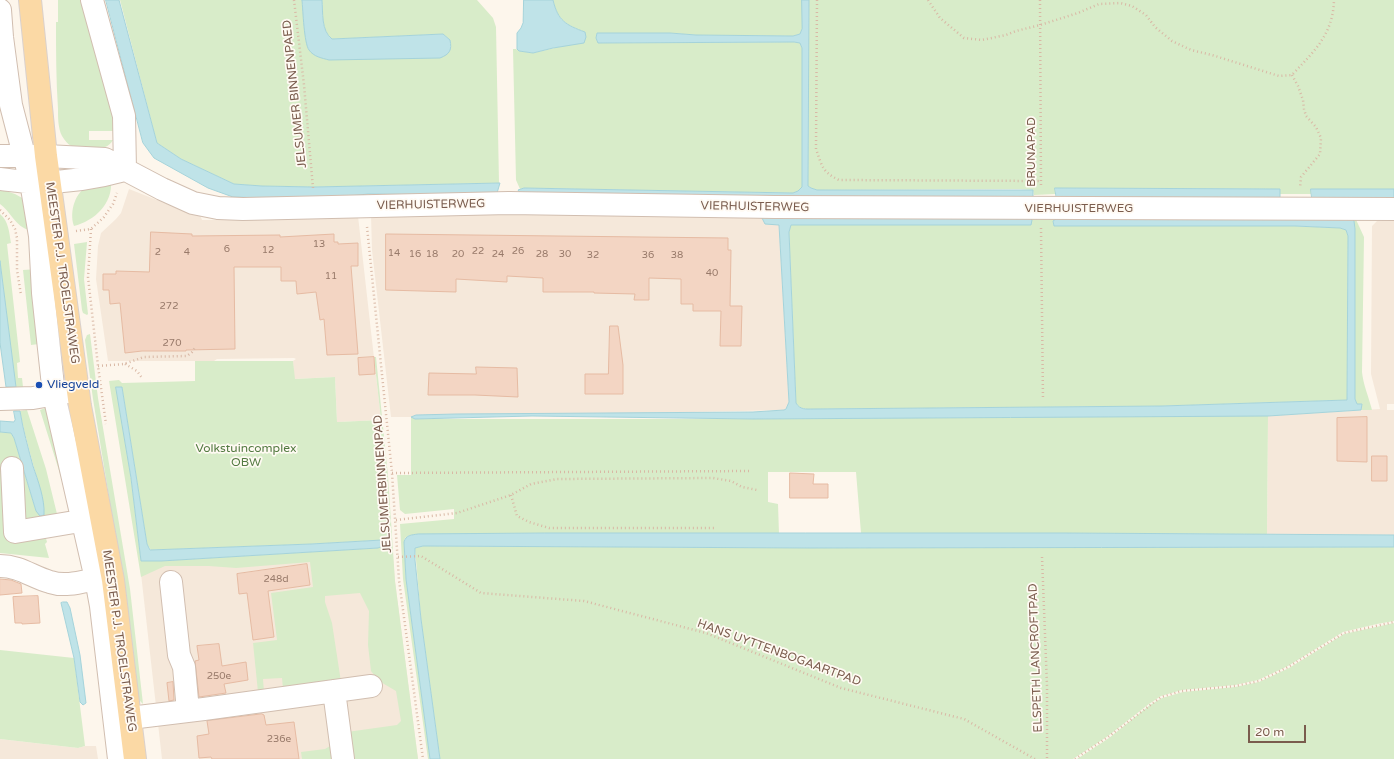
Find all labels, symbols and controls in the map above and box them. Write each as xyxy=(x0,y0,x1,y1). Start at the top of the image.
street label: JELSUMER BINNENPAED xyxy=(280,19,310,169)
street label: BRUNAPAD xyxy=(1025,117,1039,187)
street label: MEESTER P.J. TROELSTRAWEG xyxy=(42,181,82,365)
street label: VIERHUISTERWEG xyxy=(376,197,486,213)
street label: VIERHUISTERWEG xyxy=(700,199,810,215)
street label: VIERHUISTERWEG xyxy=(1025,202,1133,216)
house number: 13 xyxy=(313,238,325,250)
house number: 6 xyxy=(224,243,230,255)
house number: 12 xyxy=(262,244,274,256)
house number: 22 xyxy=(472,245,484,257)
house number: 26 xyxy=(512,245,524,257)
house number: 2 xyxy=(155,246,161,258)
house number: 4 xyxy=(184,246,190,258)
house number: 14 xyxy=(388,247,400,259)
house number: 16 xyxy=(409,248,421,260)
house number: 18 xyxy=(426,248,438,260)
house number: 20 xyxy=(452,248,464,260)
house number: 24 xyxy=(492,248,504,260)
house number: 28 xyxy=(536,248,548,260)
house number: 30 xyxy=(559,248,571,260)
house number: 32 xyxy=(587,249,599,261)
house number: 36 xyxy=(642,249,654,261)
house number: 38 xyxy=(671,249,683,261)
house number: 40 xyxy=(706,267,718,279)
house number: 11 xyxy=(325,270,337,282)
house number: 272 xyxy=(160,300,178,312)
house number: 270 xyxy=(163,337,181,349)
place label: Vliegveld xyxy=(47,378,99,392)
marker: Vliegveld xyxy=(34,380,44,390)
street label: JELSUMERBINNENPAD xyxy=(371,415,395,553)
park label: Volkstuincomplex OBW xyxy=(196,442,296,470)
street label: MEESTER P.J. TROELSTRAWEG xyxy=(99,549,139,733)
house number: 248d xyxy=(263,573,289,585)
street label: ELSPETH LANCROFTPAD xyxy=(1026,583,1046,733)
street label: HANS UYTTENBOGAARTPAD xyxy=(695,617,863,689)
house number: 250e xyxy=(207,670,231,682)
scale bar xyxy=(1250,717,1308,743)
text: 20 m xyxy=(1255,725,1284,739)
house number: 236e xyxy=(267,733,291,745)

